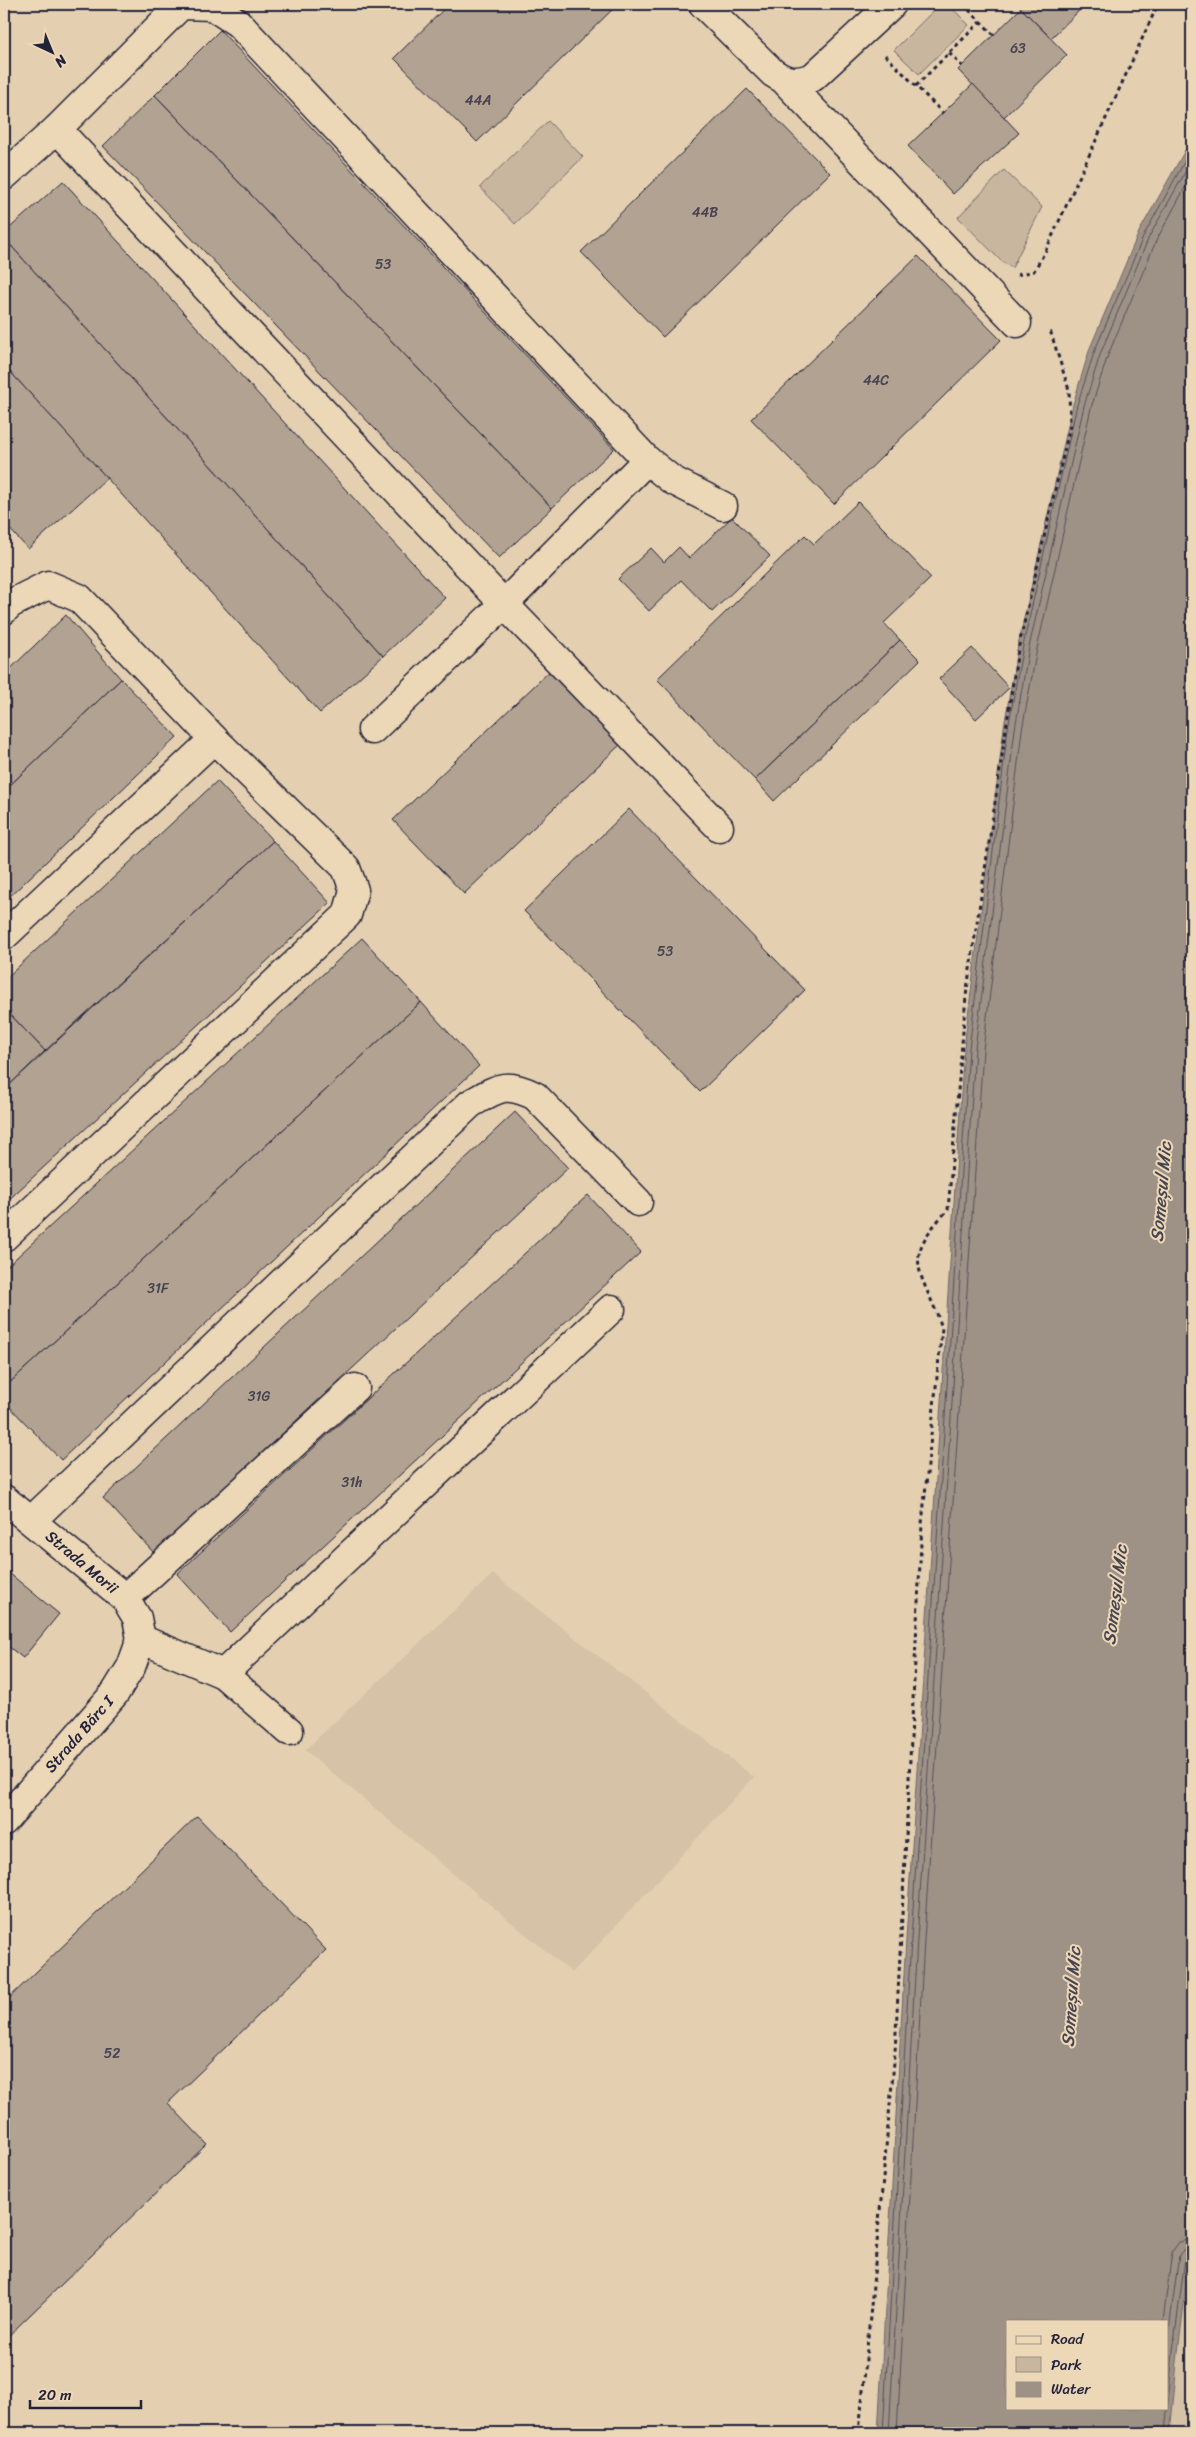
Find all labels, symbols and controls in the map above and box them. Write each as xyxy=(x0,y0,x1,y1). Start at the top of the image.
north arrow xyxy=(28,28,78,78)
house number: 63 xyxy=(1010,36,1026,61)
text: N xyxy=(48,48,74,74)
house number: 44A xyxy=(465,88,491,113)
house number: 44B xyxy=(692,200,718,225)
house number: 53 xyxy=(375,252,391,277)
house number: 44C xyxy=(863,368,889,393)
house number: 53 xyxy=(657,939,673,964)
water label: Someșul Mic xyxy=(1141,1139,1181,1243)
house number: 31F xyxy=(147,1276,170,1301)
house number: 31G xyxy=(248,1384,270,1409)
house number: 31h xyxy=(341,1470,363,1495)
street label: Strada Morii xyxy=(39,1522,126,1602)
water label: Someșul Mic xyxy=(1093,1541,1137,1647)
street label: Strada Bărc I xyxy=(37,1687,122,1780)
water label: Someșul Mic xyxy=(1052,1944,1091,2048)
house number: 52 xyxy=(104,2041,120,2066)
legend xyxy=(1006,2320,1168,2410)
text: Road xyxy=(1051,2326,1084,2352)
text: Park xyxy=(1051,2352,1082,2378)
text: Water xyxy=(1051,2376,1091,2402)
scale bar xyxy=(30,2377,141,2409)
text: 20 m xyxy=(38,2382,72,2408)

